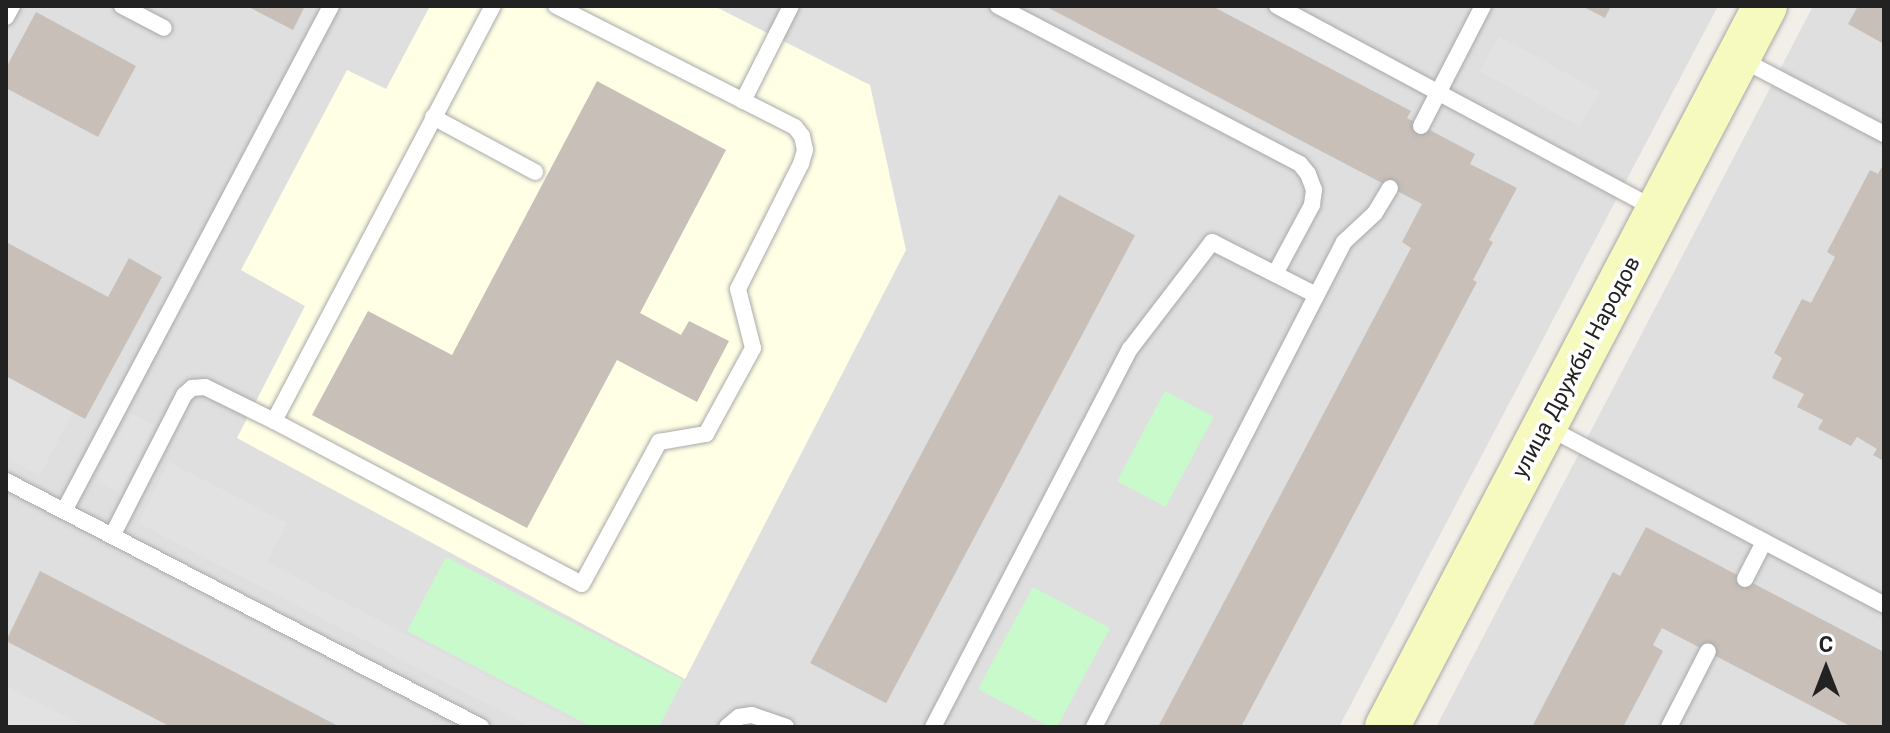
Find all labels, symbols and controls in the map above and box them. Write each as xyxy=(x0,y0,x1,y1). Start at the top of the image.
street label: улица Дружбы Народов xyxy=(1506,252,1646,482)
north arrow xyxy=(1786,629,1866,709)
text: С xyxy=(1819,632,1833,657)

